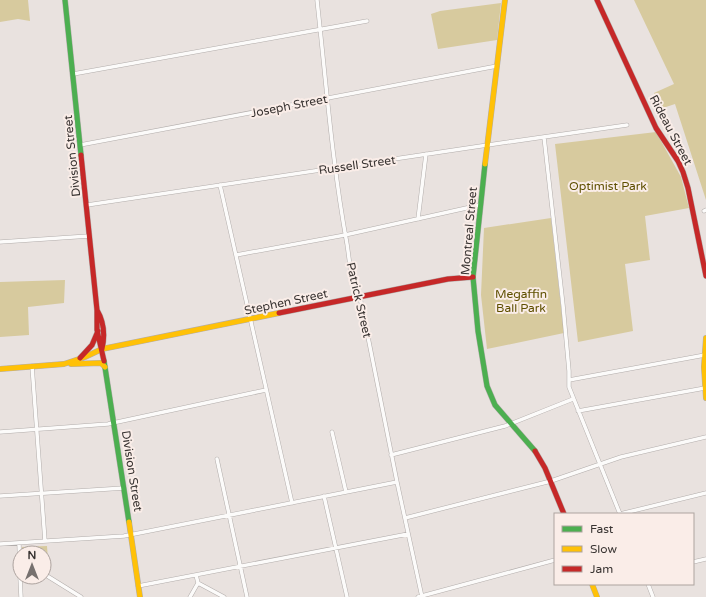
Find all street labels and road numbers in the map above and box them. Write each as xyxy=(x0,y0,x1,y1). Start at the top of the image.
street label: Joseph Street xyxy=(250,92,329,120)
street label: Rideau Street xyxy=(647,93,696,168)
street label: Division Street xyxy=(61,114,83,198)
street label: Russell Street xyxy=(318,153,397,177)
street label: Montreal Street xyxy=(458,186,480,276)
street label: Patrick Street xyxy=(344,261,375,339)
street label: Stephen Street xyxy=(243,286,329,318)
street label: Division Street xyxy=(119,429,145,513)

